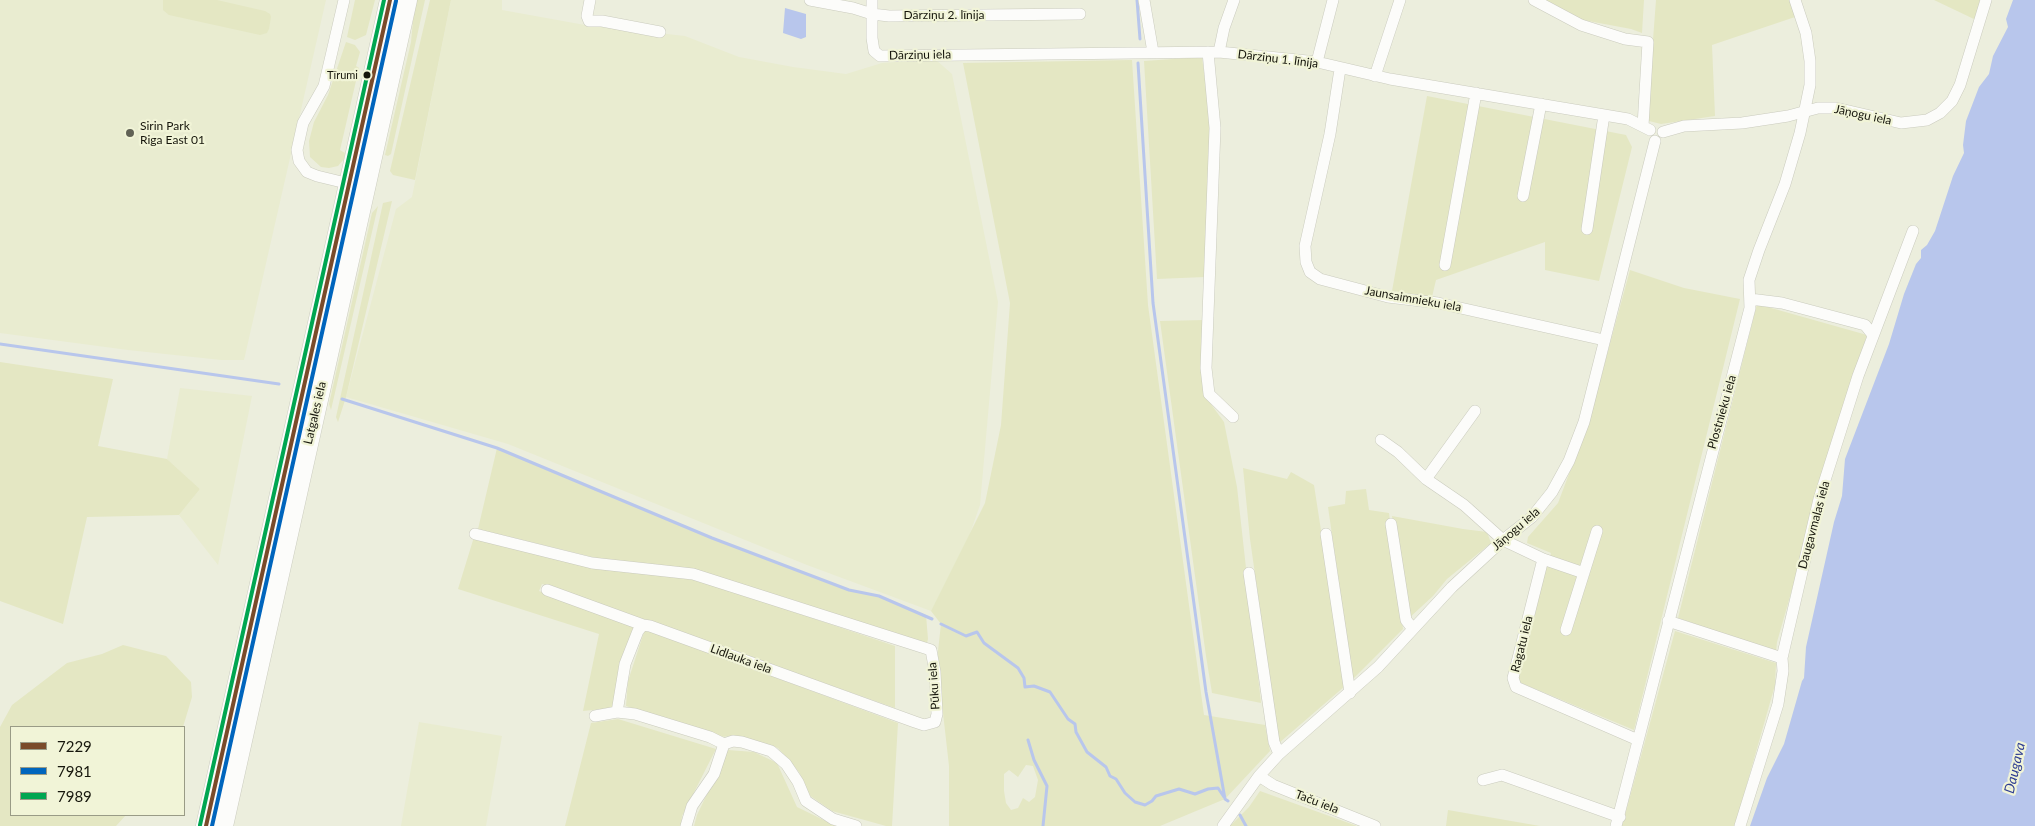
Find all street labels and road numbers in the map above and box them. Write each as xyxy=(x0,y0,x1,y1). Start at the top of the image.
street label: Dārziņu 2. līnija xyxy=(903,8,985,22)
street label: Dārziņu iela xyxy=(889,47,951,63)
street label: Dārziņu 1. līnija xyxy=(1237,47,1319,71)
street label: Jāņogu iela xyxy=(1833,102,1893,128)
street label: Jaunsaimnieku iela xyxy=(1364,283,1462,315)
street label: Plostnieku iela xyxy=(1705,373,1739,451)
street label: Latgales iela xyxy=(301,380,329,446)
street label: Daugavmalas iela xyxy=(1795,479,1833,571)
street label: Jāņogu iela xyxy=(1489,504,1543,554)
street label: Ragatu iela xyxy=(1508,614,1536,674)
street label: Lidlauka iela xyxy=(708,641,774,677)
street label: Pūku iela xyxy=(925,662,943,710)
street label: Taču iela xyxy=(1293,787,1341,817)

